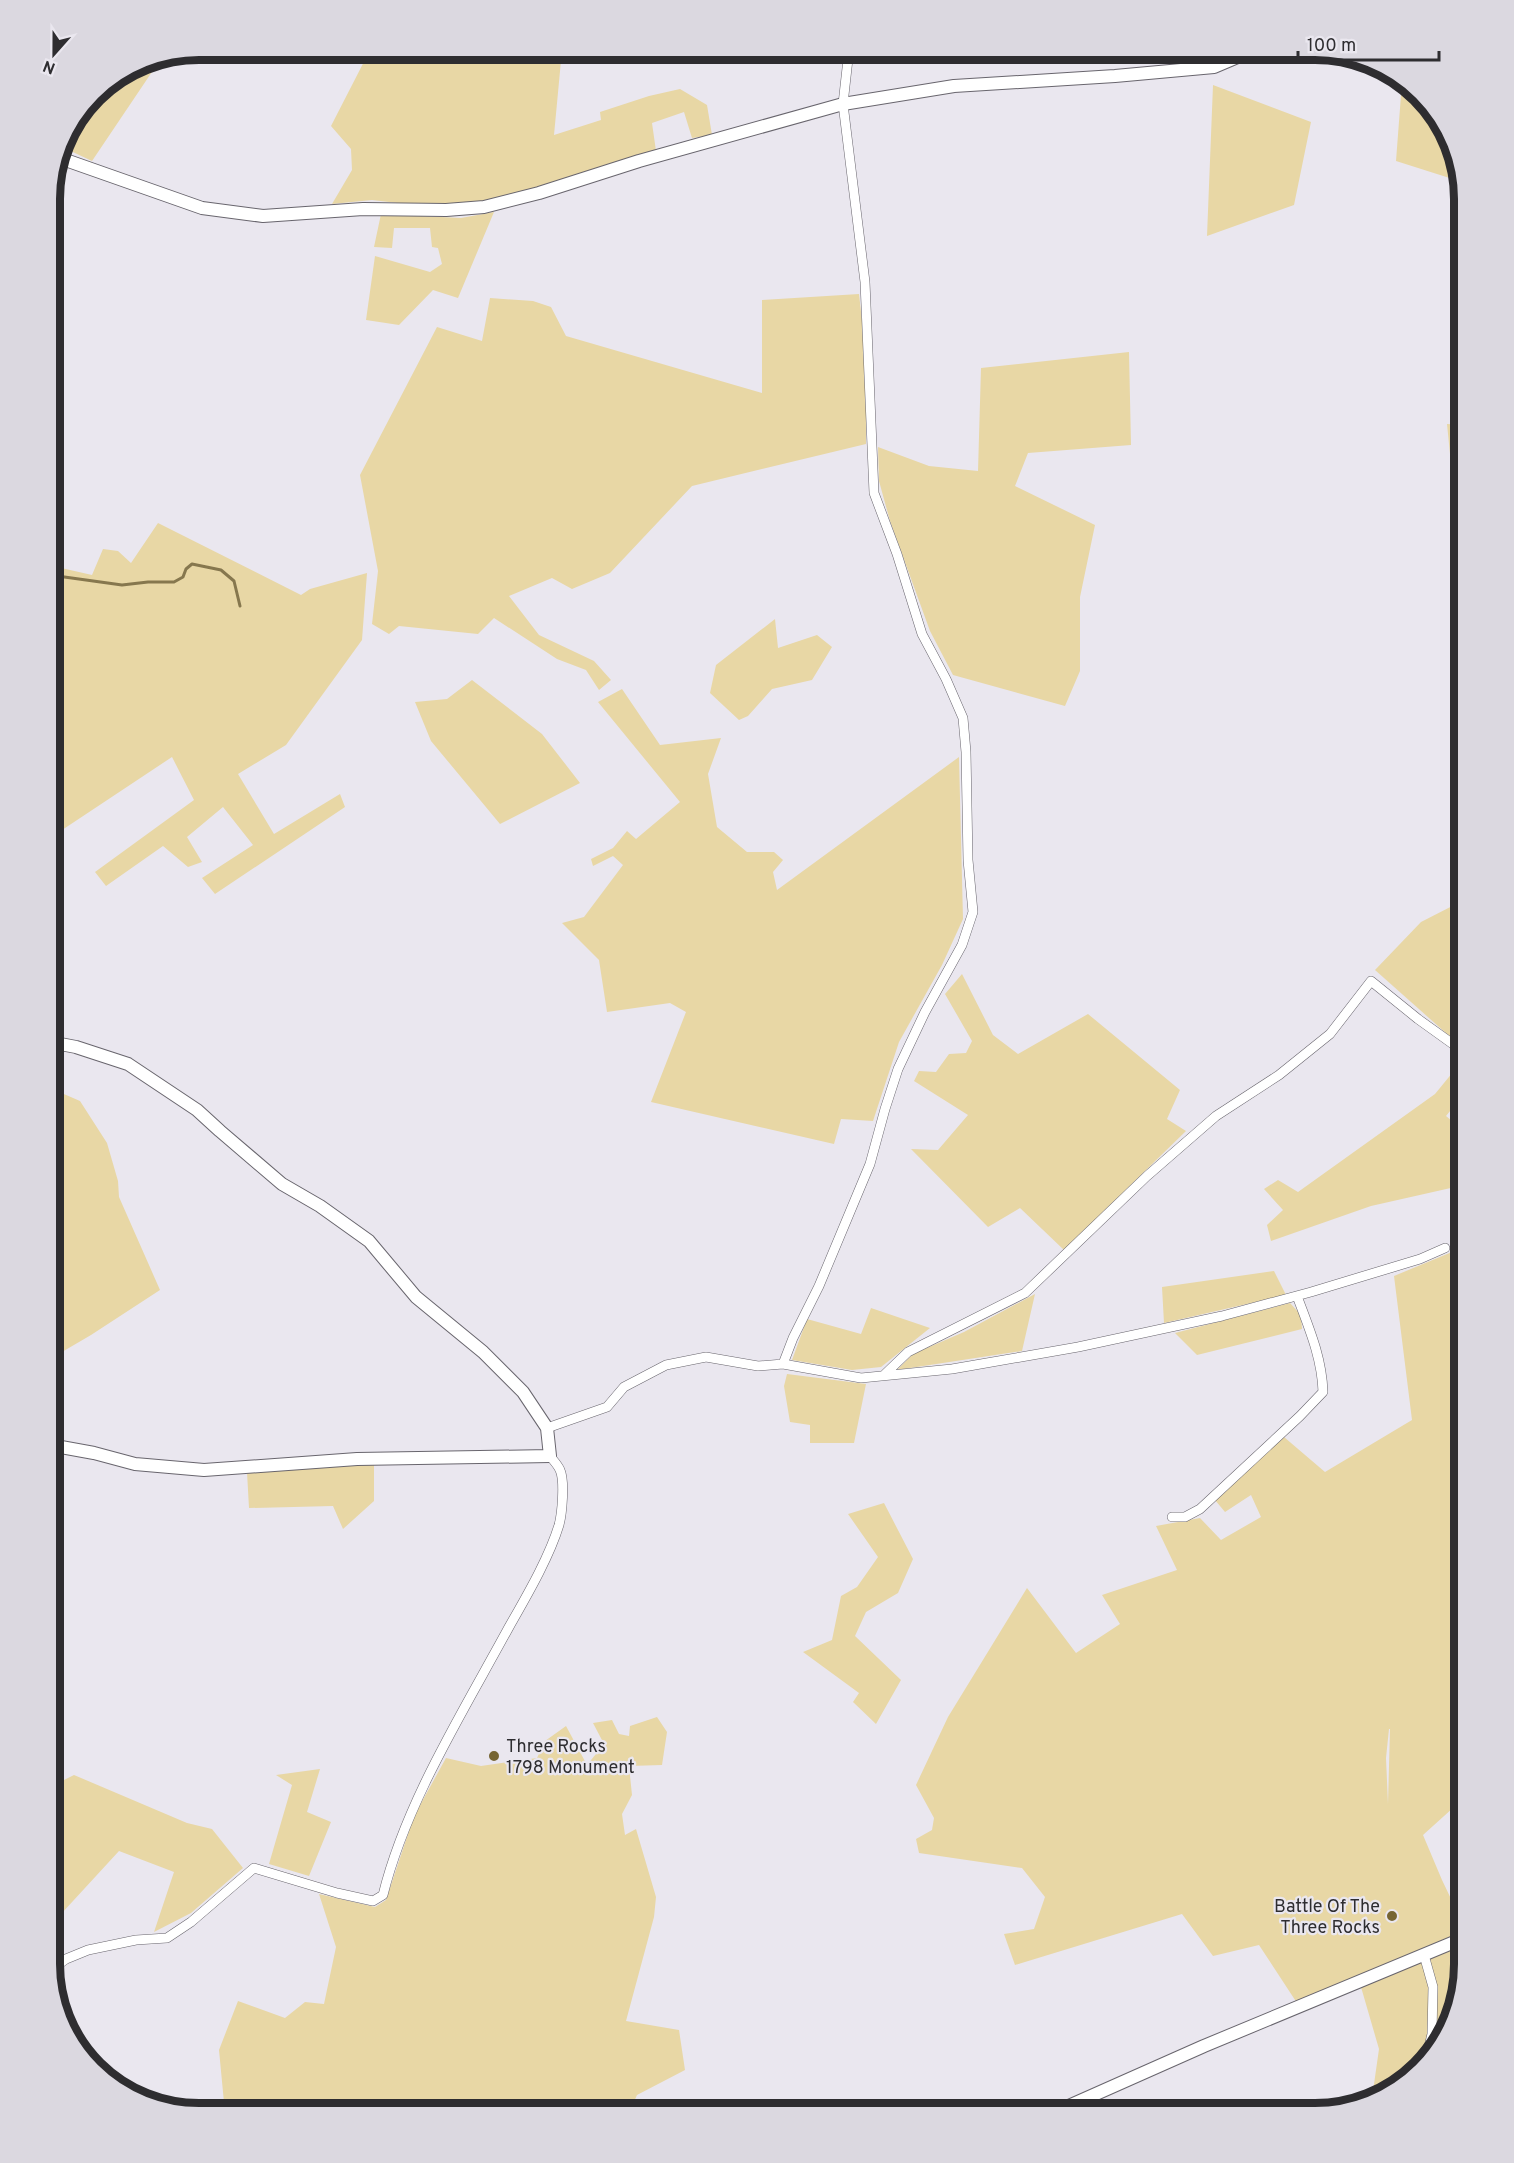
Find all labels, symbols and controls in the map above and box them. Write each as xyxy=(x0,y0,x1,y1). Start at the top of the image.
north arrow xyxy=(24,24,84,84)
scale bar xyxy=(1298,24,1439,62)
text: 100 m xyxy=(1307,35,1356,58)
text: N xyxy=(40,55,58,78)
place label: Three Rocks 1798 Monument xyxy=(506,1736,635,1780)
marker: Three Rocks 1798 Monument xyxy=(487,1749,501,1763)
place label: Battle Of The Three Rocks xyxy=(1274,1896,1380,1940)
marker: Battle Of The Three Rocks xyxy=(1385,1909,1399,1923)

